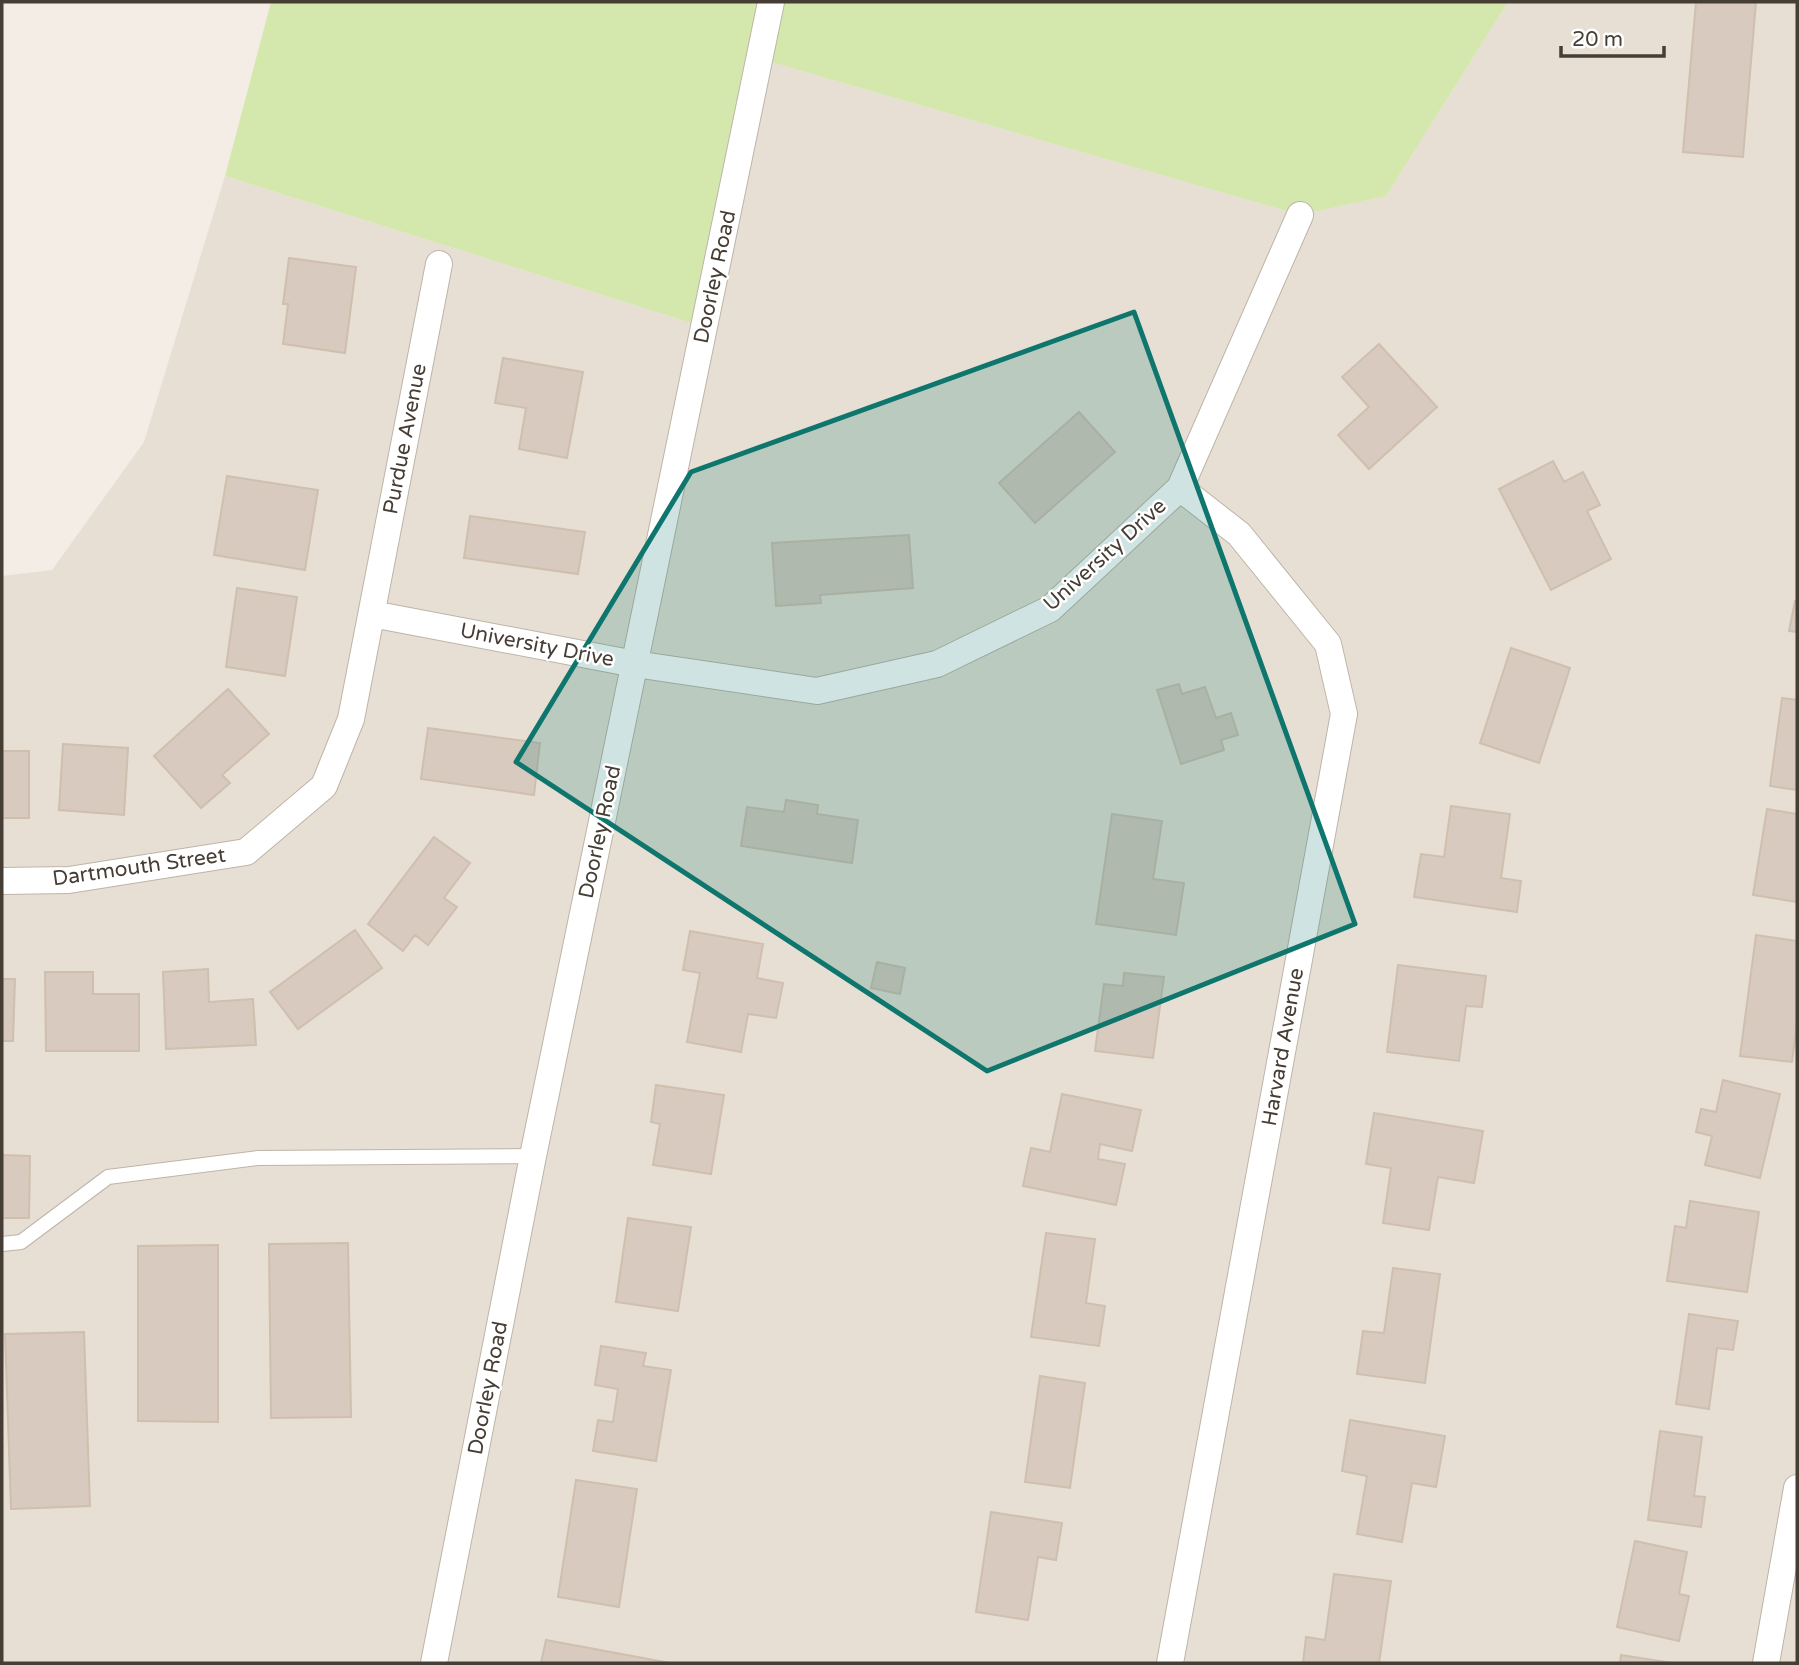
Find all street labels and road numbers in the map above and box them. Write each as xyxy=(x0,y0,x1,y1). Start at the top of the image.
street label: Doorley Road xyxy=(689,208,741,346)
street label: Purdue Avenue xyxy=(378,361,432,516)
street label: University Drive xyxy=(1039,493,1171,617)
street label: University Drive xyxy=(458,618,616,672)
street label: Doorley Road xyxy=(574,763,626,901)
street label: Dartmouth Street xyxy=(51,842,227,892)
street label: Harvard Avenue xyxy=(1257,966,1309,1128)
street label: Doorley Road xyxy=(463,1319,513,1457)

